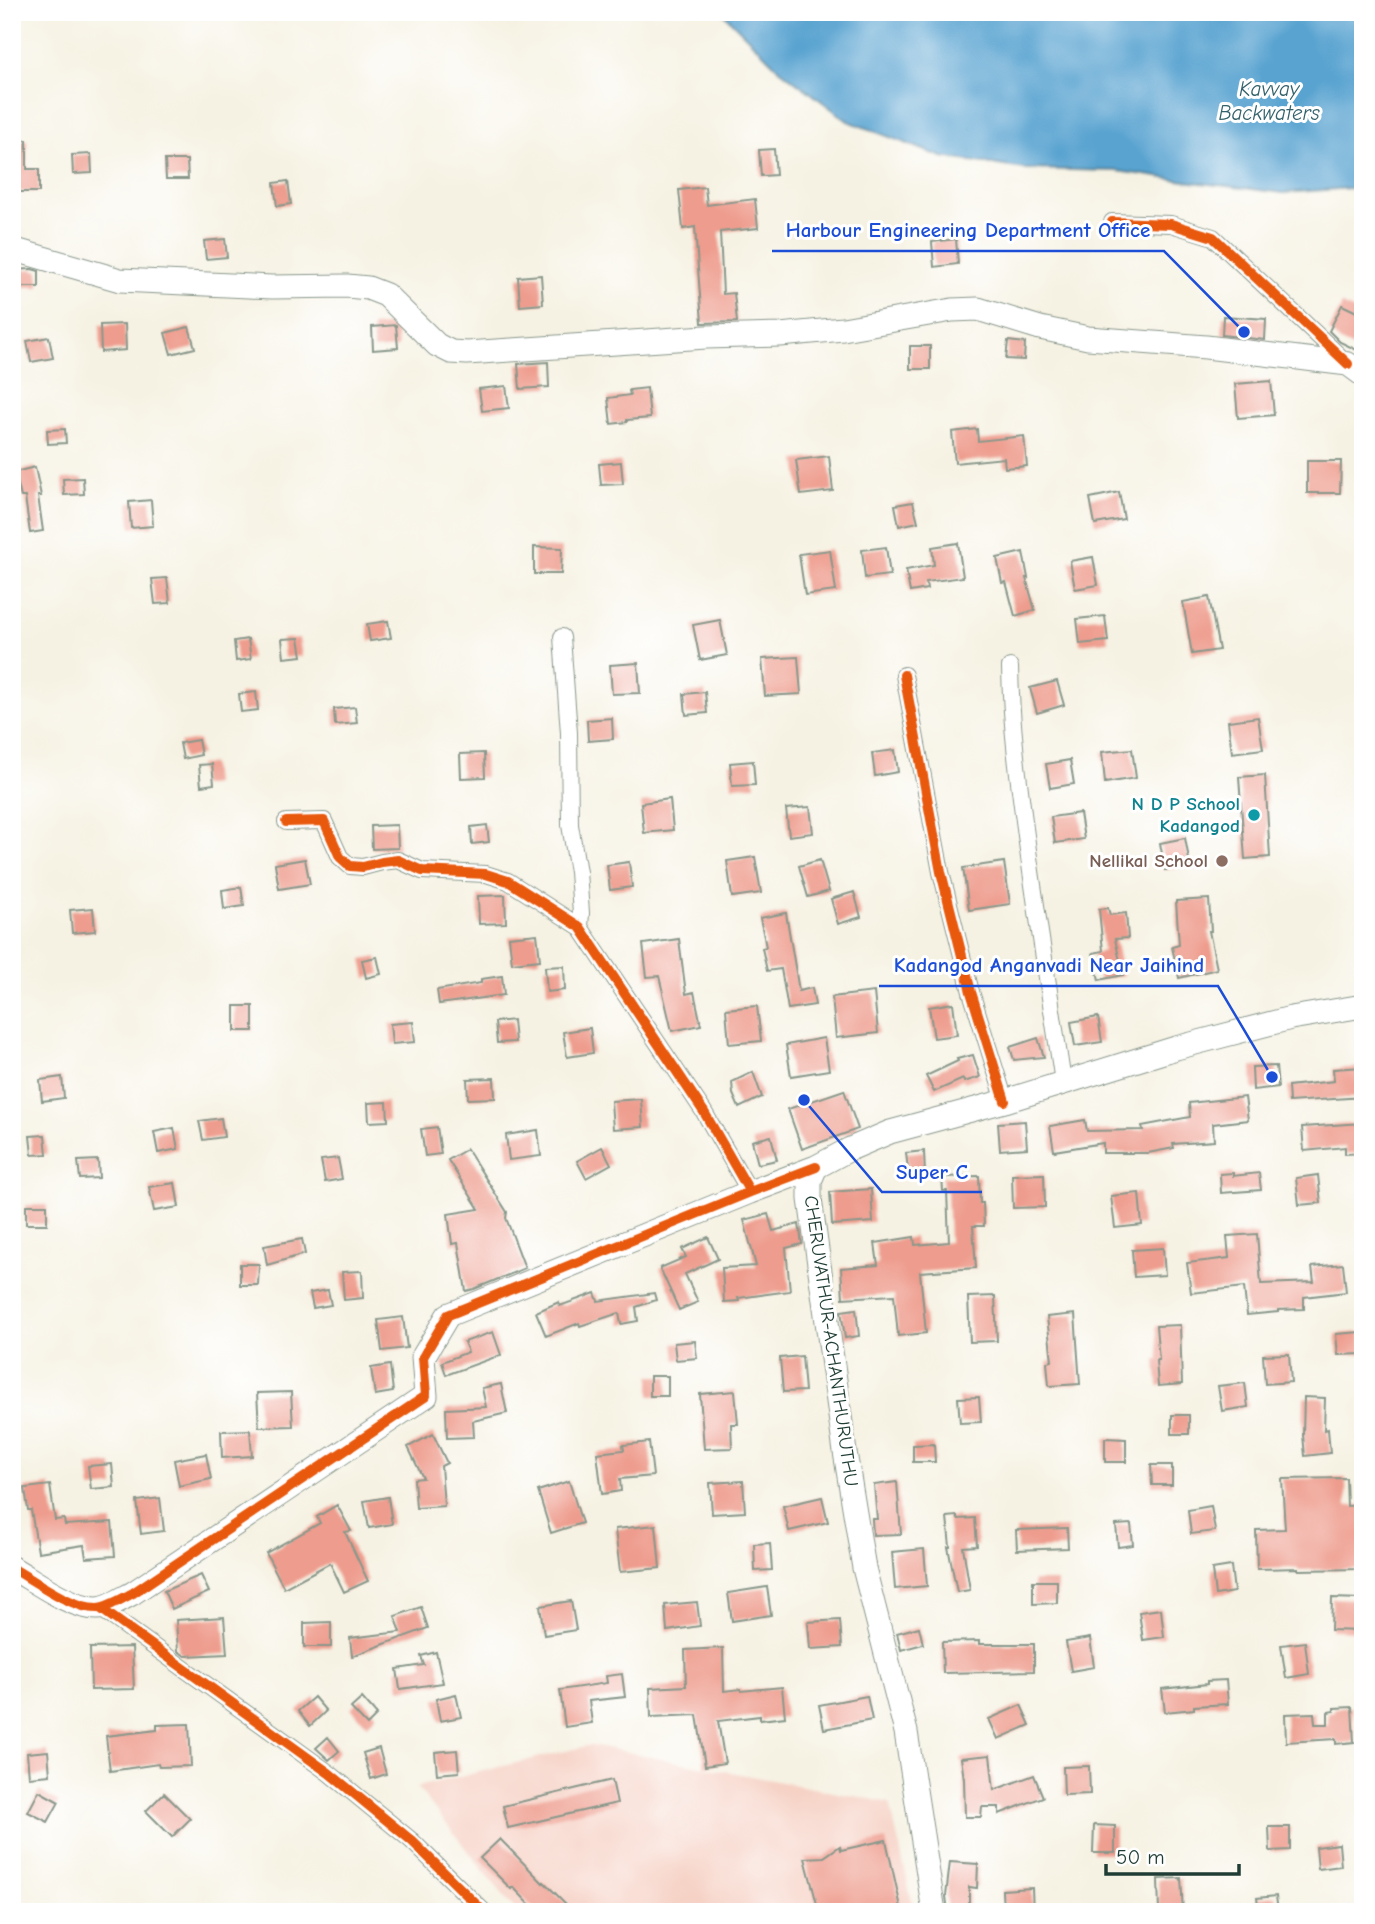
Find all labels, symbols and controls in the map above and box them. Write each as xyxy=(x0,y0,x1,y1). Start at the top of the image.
water label: Kavvay Backwaters xyxy=(1218,77,1320,125)
callout: Harbour Engineering Department Office xyxy=(772,209,1164,251)
text: Harbour Engineering Department Office xyxy=(786,218,1150,242)
place label: N D P School Kadangod xyxy=(1132,793,1240,837)
marker: N D P School Kadangod xyxy=(1246,807,1262,823)
place label: Nellikal School xyxy=(1089,850,1208,872)
marker: Nellikal School xyxy=(1214,853,1230,869)
callout: Kadangod Anganvadi Near Jaihind xyxy=(879,944,1218,986)
text: Kadangod Anganvadi Near Jaihind xyxy=(894,953,1204,977)
callout: Super C xyxy=(882,1150,982,1192)
text: Super C xyxy=(896,1160,968,1184)
street label: CHERUVATHUR-ACHANTHURUTHU xyxy=(800,1194,862,1488)
scale bar xyxy=(1106,1833,1238,1877)
text: 50 m xyxy=(1116,1845,1165,1869)

